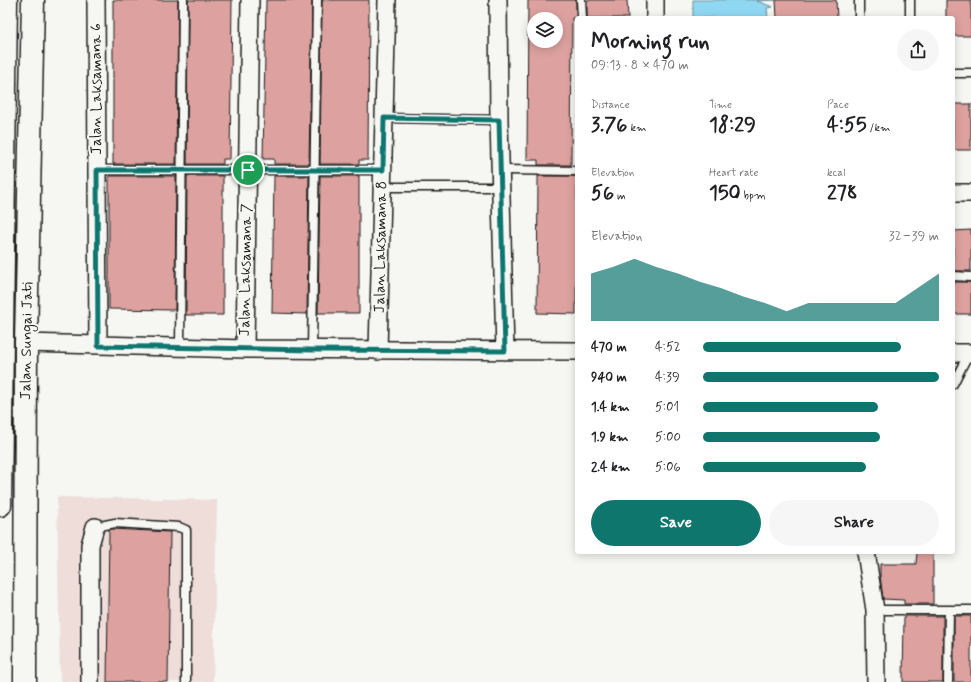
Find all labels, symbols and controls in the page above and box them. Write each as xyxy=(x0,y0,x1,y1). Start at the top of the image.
map controls xyxy=(527,12,563,48)
button: layers xyxy=(527,12,563,48)
street label: Jalan Laksamana 6 xyxy=(87,23,107,155)
text: Morning run xyxy=(591,28,710,56)
button: share xyxy=(897,29,939,71)
text: 09:13 · 8 × 470 m xyxy=(591,57,689,74)
text: Distance xyxy=(591,98,630,112)
text: Time xyxy=(709,98,732,112)
text: Pace xyxy=(827,98,849,112)
text: 3.76 xyxy=(591,112,627,139)
text: 18:29 xyxy=(709,112,756,139)
text: 4:55 xyxy=(827,112,867,139)
text: km xyxy=(627,121,646,135)
text: /km xyxy=(867,121,890,135)
pin xyxy=(231,153,265,187)
icon: arrive xyxy=(237,159,259,181)
text: Elevation xyxy=(591,166,634,180)
text: Heart rate xyxy=(709,166,758,180)
text: kcal xyxy=(827,166,845,180)
text: 56 xyxy=(591,180,614,207)
text: 150 xyxy=(709,180,741,207)
text: 278 xyxy=(827,180,858,207)
street label: Jalan Laksamana 8 xyxy=(370,181,392,313)
text: m xyxy=(614,189,626,203)
text: bpm xyxy=(741,189,766,203)
street label: Jalan Laksamana 7 xyxy=(235,203,257,337)
text: Elevation xyxy=(591,228,642,245)
text: 32–39 m xyxy=(889,228,939,245)
street label: Jalan Sungai Jati xyxy=(16,282,39,400)
text: 470 m xyxy=(591,339,627,356)
text: 4:52 xyxy=(655,339,681,356)
text: 940 m xyxy=(591,369,627,386)
text: 4:39 xyxy=(655,369,680,386)
text: 1.4 km xyxy=(591,399,630,416)
text: 5:01 xyxy=(655,399,679,416)
text: 1.9 km xyxy=(591,429,628,446)
text: 5:00 xyxy=(655,429,681,446)
text: 2.4 km xyxy=(591,459,630,476)
text: 5:06 xyxy=(655,459,681,476)
button: Save xyxy=(591,500,761,546)
button: Share xyxy=(769,500,939,546)

